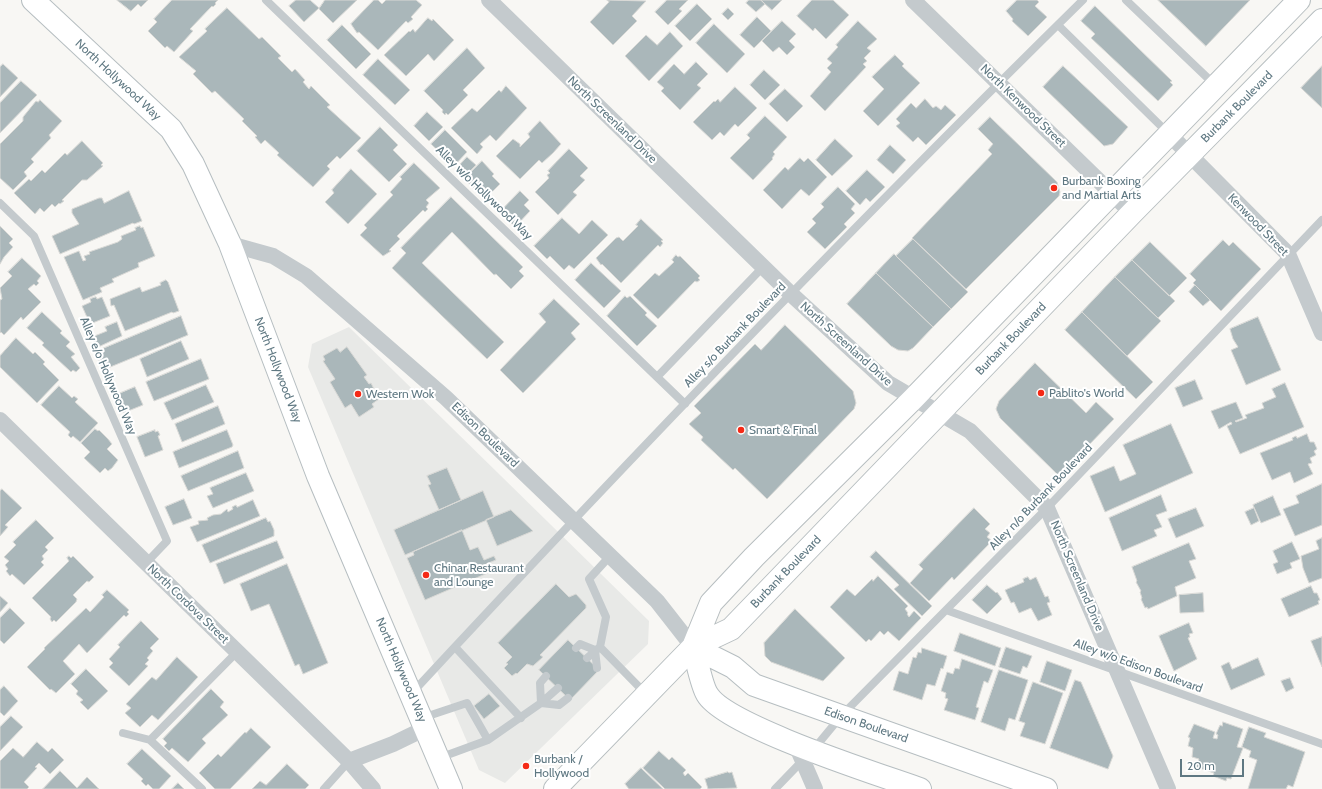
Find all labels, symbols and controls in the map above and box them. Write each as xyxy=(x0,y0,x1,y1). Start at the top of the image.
street label: North Hollywood Way xyxy=(72,37,164,123)
street label: North Kenwood Street xyxy=(977,62,1069,150)
street label: Burbank Boulevard xyxy=(1198,68,1276,146)
street label: North Screenland Drive xyxy=(564,74,660,166)
street label: Alley w/o Hollywood Way xyxy=(433,143,535,243)
place label: Burbank Boxing and Martial Arts xyxy=(1062,174,1141,202)
marker: Burbank Boxing and Martial Arts xyxy=(1049,183,1059,193)
street label: Kenwood Street xyxy=(1225,191,1291,259)
street label: Alley s/o Burbank Boulevard xyxy=(681,279,789,391)
street label: North Screenland Drive xyxy=(797,299,895,389)
street label: Burbank Boulevard xyxy=(973,300,1049,378)
street label: Alley e/o Hollywood Way xyxy=(77,315,139,437)
street label: North Hollywood Way xyxy=(251,315,305,425)
place label: Pablito's World xyxy=(1049,386,1124,400)
place label: Western Wok xyxy=(366,387,434,401)
marker: Pablito's World xyxy=(1036,388,1046,398)
marker: Western Wok xyxy=(353,389,363,399)
street label: Edison Boulevard xyxy=(449,399,521,471)
place label: Smart & Final xyxy=(749,423,817,437)
marker: Smart & Final xyxy=(736,425,746,435)
street label: Alley n/o Burbank Boulevard xyxy=(986,441,1096,553)
street label: North Screenland Drive xyxy=(1047,519,1107,633)
street label: Burbank Boulevard xyxy=(748,533,824,611)
street label: North Cordova Street xyxy=(144,561,232,647)
place label: Chinar Restaurant and Lounge xyxy=(434,561,524,589)
marker: Chinar Restaurant and Lounge xyxy=(421,570,431,580)
street label: North Hollywood Way xyxy=(372,616,430,724)
street label: Alley w/o Edison Boulevard xyxy=(1072,636,1204,696)
street label: Edison Boulevard xyxy=(822,704,910,746)
scale bar xyxy=(1182,751,1246,777)
place label: Burbank / Hollywood xyxy=(534,752,589,780)
text: 20 m xyxy=(1187,758,1215,773)
marker: Burbank / Hollywood xyxy=(521,761,531,771)

